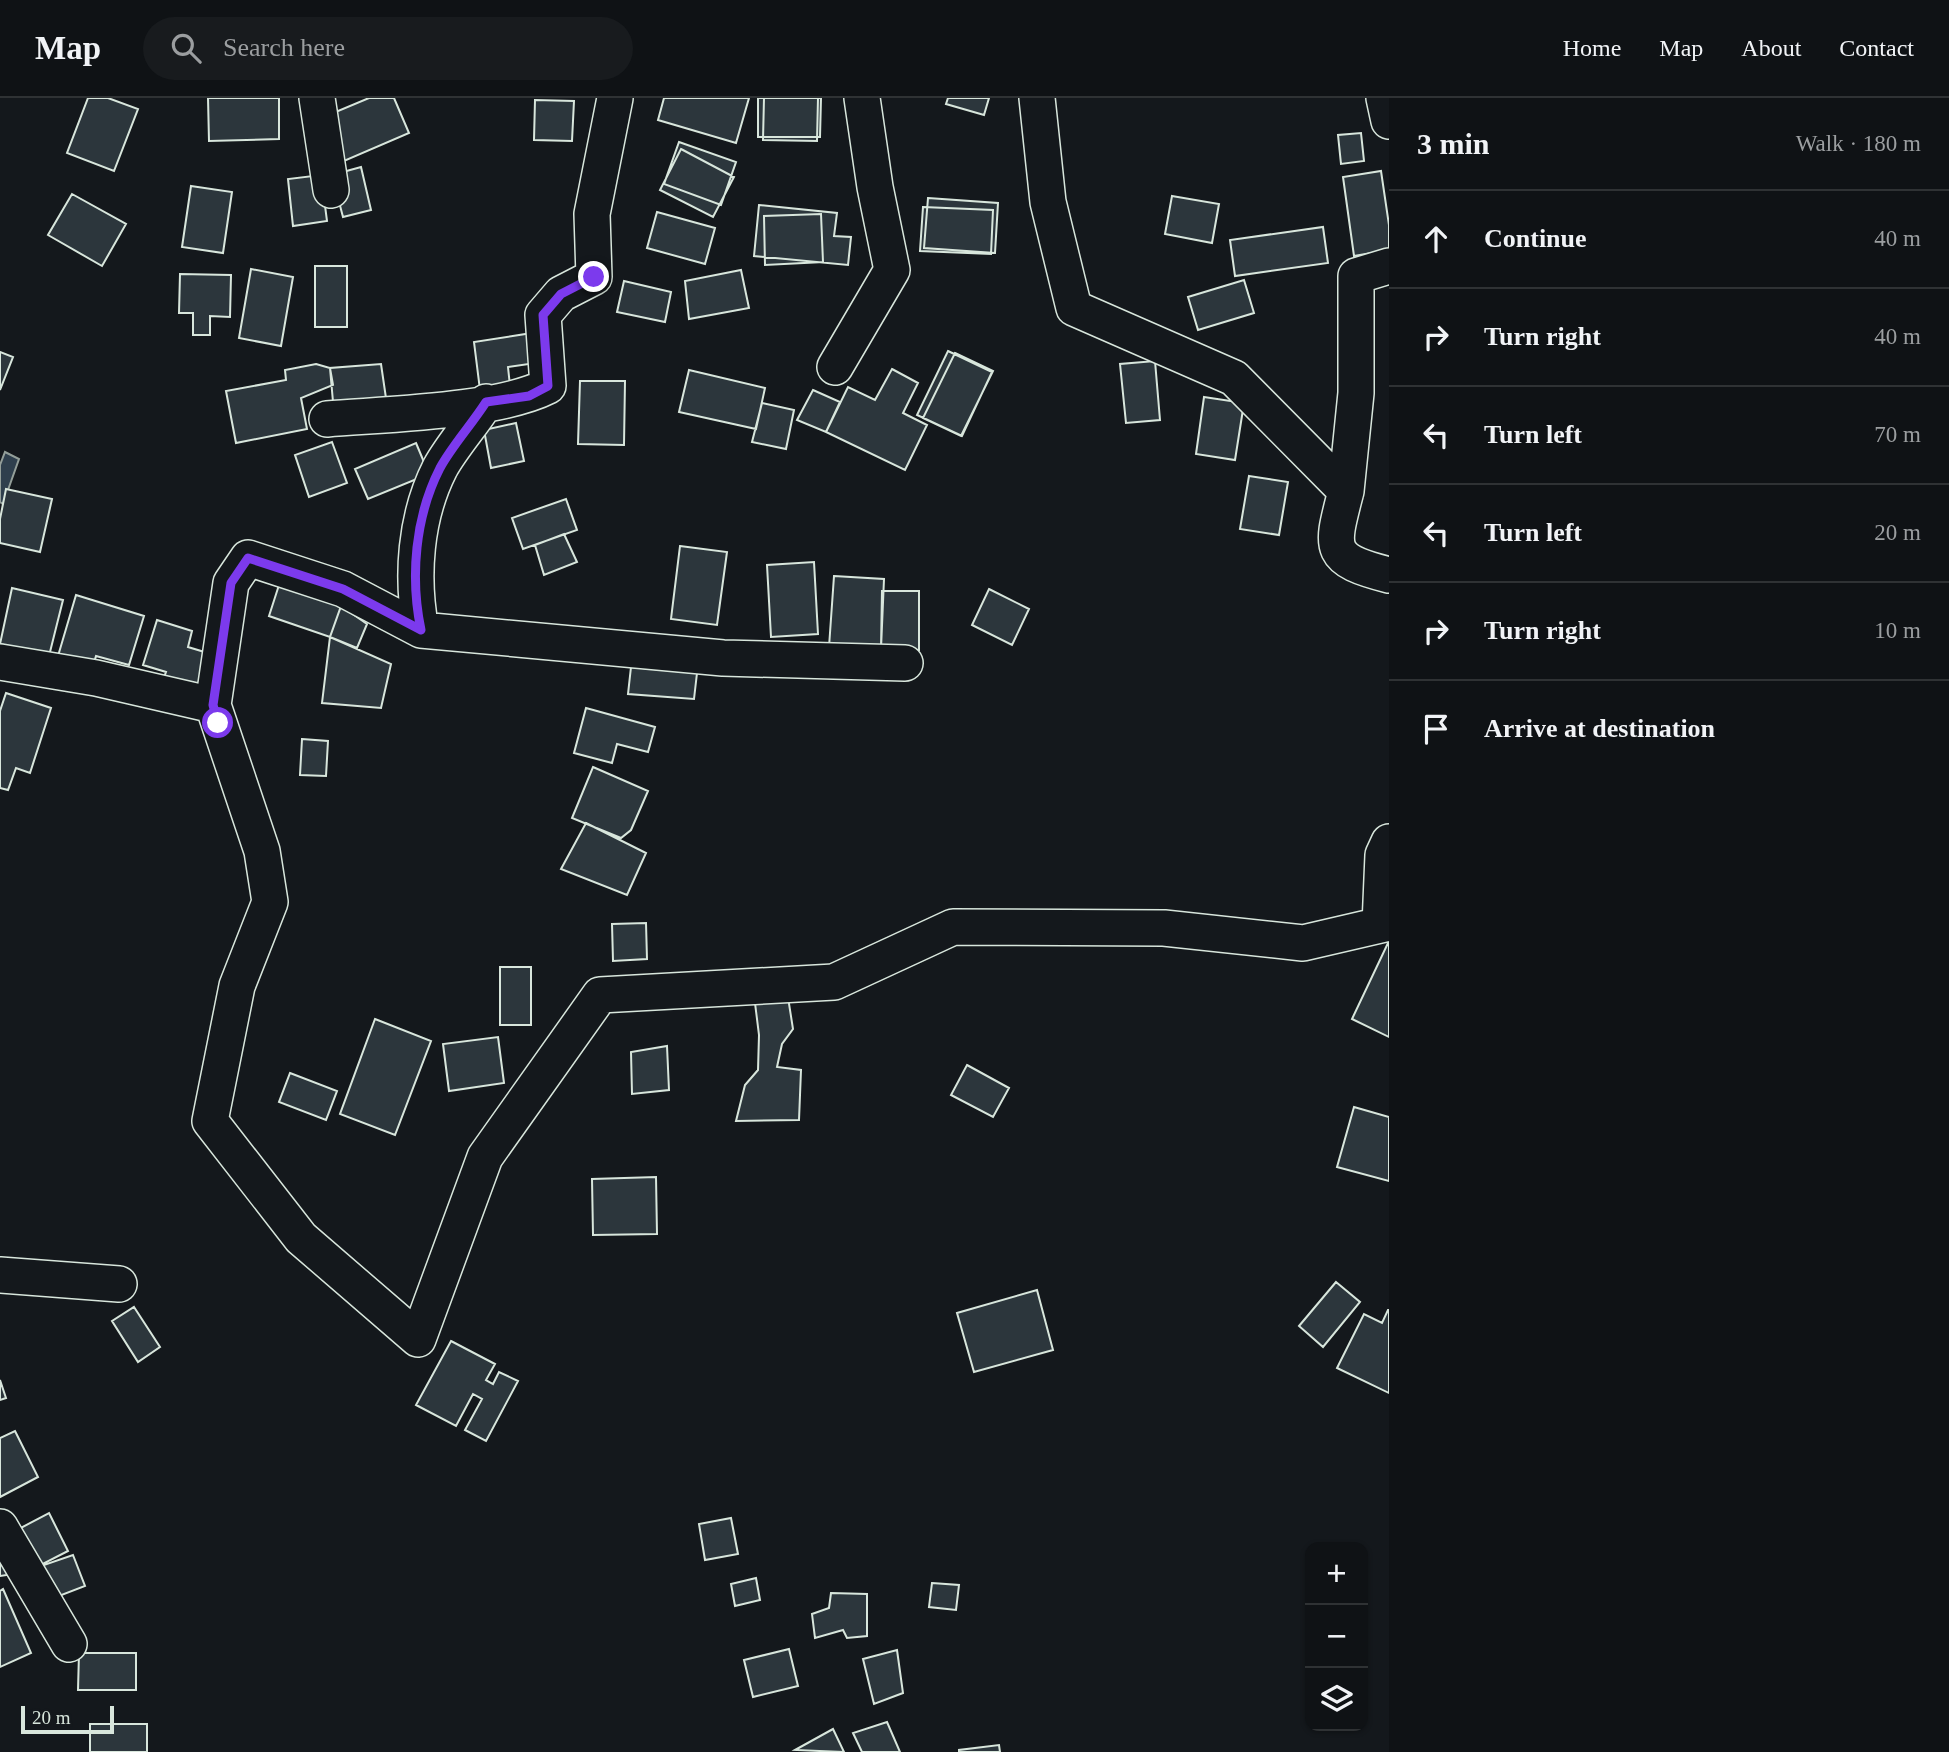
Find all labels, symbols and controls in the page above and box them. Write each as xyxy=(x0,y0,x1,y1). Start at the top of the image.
search box xyxy=(143,17,633,80)
icon: search xyxy=(167,29,205,67)
text: Map xyxy=(35,30,101,66)
text: Search here xyxy=(223,33,345,62)
text: Home xyxy=(1563,35,1621,61)
text: Map xyxy=(1659,35,1703,61)
text: About xyxy=(1741,35,1801,61)
text: Contact xyxy=(1839,35,1914,61)
text: 3 min xyxy=(1417,127,1490,160)
text: Walk · 180 m xyxy=(1796,131,1921,156)
icon: ahead xyxy=(1417,220,1455,258)
text: Continue xyxy=(1484,224,1587,253)
text: 40 m xyxy=(1874,226,1921,251)
route end xyxy=(578,261,609,292)
icon: right xyxy=(1417,318,1455,356)
text: Turn right xyxy=(1484,322,1601,351)
text: 40 m xyxy=(1874,324,1921,349)
icon: left xyxy=(1417,416,1455,454)
text: Turn left xyxy=(1484,420,1582,449)
text: 70 m xyxy=(1874,422,1921,447)
icon: left xyxy=(1417,514,1455,552)
text: Turn left xyxy=(1484,518,1582,547)
text: 20 m xyxy=(1874,520,1921,545)
icon: right xyxy=(1417,612,1455,650)
text: Turn right xyxy=(1484,616,1601,645)
text: 10 m xyxy=(1874,618,1921,643)
route start xyxy=(202,707,233,738)
icon: arrive xyxy=(1417,710,1455,748)
text: Arrive at destination xyxy=(1484,714,1715,743)
map controls xyxy=(1305,1542,1368,1731)
button: + xyxy=(1305,1542,1368,1605)
button: − xyxy=(1305,1605,1368,1668)
button: layers xyxy=(1305,1668,1368,1731)
scale bar xyxy=(21,1703,114,1735)
text: 20 m xyxy=(32,1707,71,1728)

